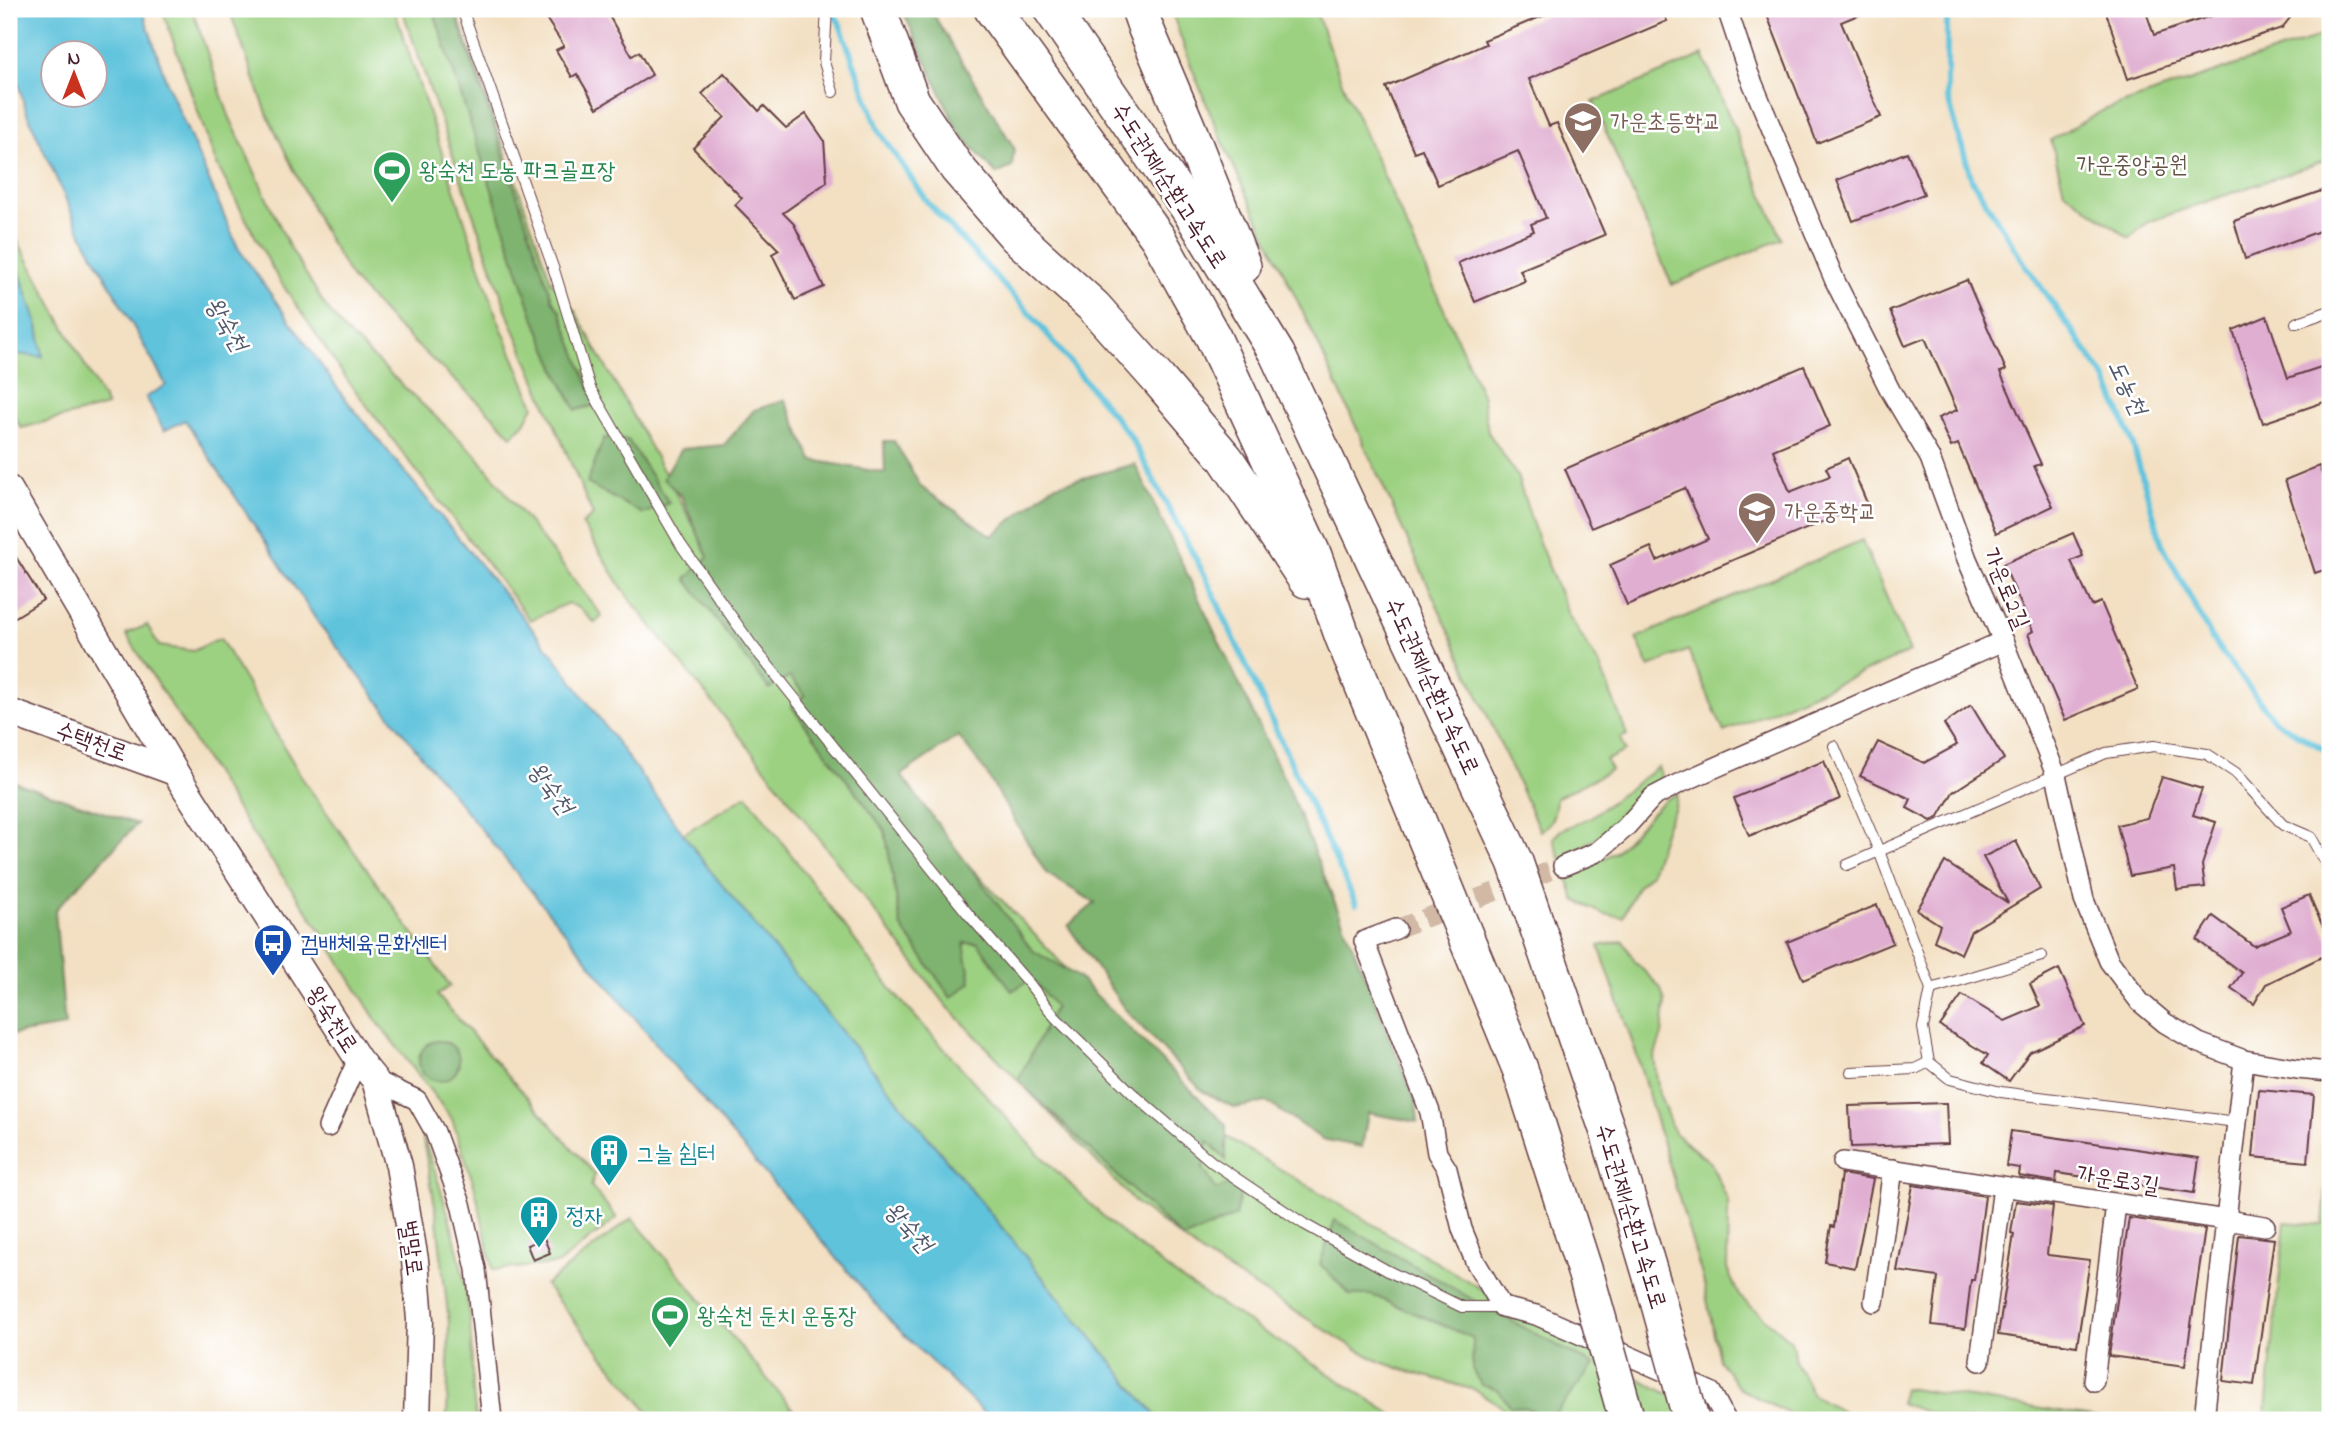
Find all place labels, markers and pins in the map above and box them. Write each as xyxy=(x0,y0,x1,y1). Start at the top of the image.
school or university icon: 가운초등학교 xyxy=(1562,100,1604,155)
place label: 가운초등학교 xyxy=(1610,107,1721,140)
sports icon: 왕숙천 도농 파크골프장 xyxy=(371,149,413,204)
place label: 왕숙천 도농 파크골프장 xyxy=(419,156,616,189)
school or university icon: 가운중학교 xyxy=(1736,490,1778,545)
place label: 가운중학교 xyxy=(1784,497,1877,530)
bus stop icon: 검배체육문화센터 xyxy=(252,922,294,977)
place label: 검배체육문화센터 xyxy=(300,929,448,962)
building icon: 그늘 쉼터 xyxy=(588,1132,630,1187)
place label: 그늘 쉼터 xyxy=(636,1139,716,1172)
building icon: 정자 xyxy=(518,1194,560,1249)
place label: 정자 xyxy=(566,1201,603,1234)
sports icon: 왕숙천 둔치 운동장 xyxy=(649,1294,691,1349)
place label: 왕숙천 둔치 운동장 xyxy=(697,1301,857,1334)

